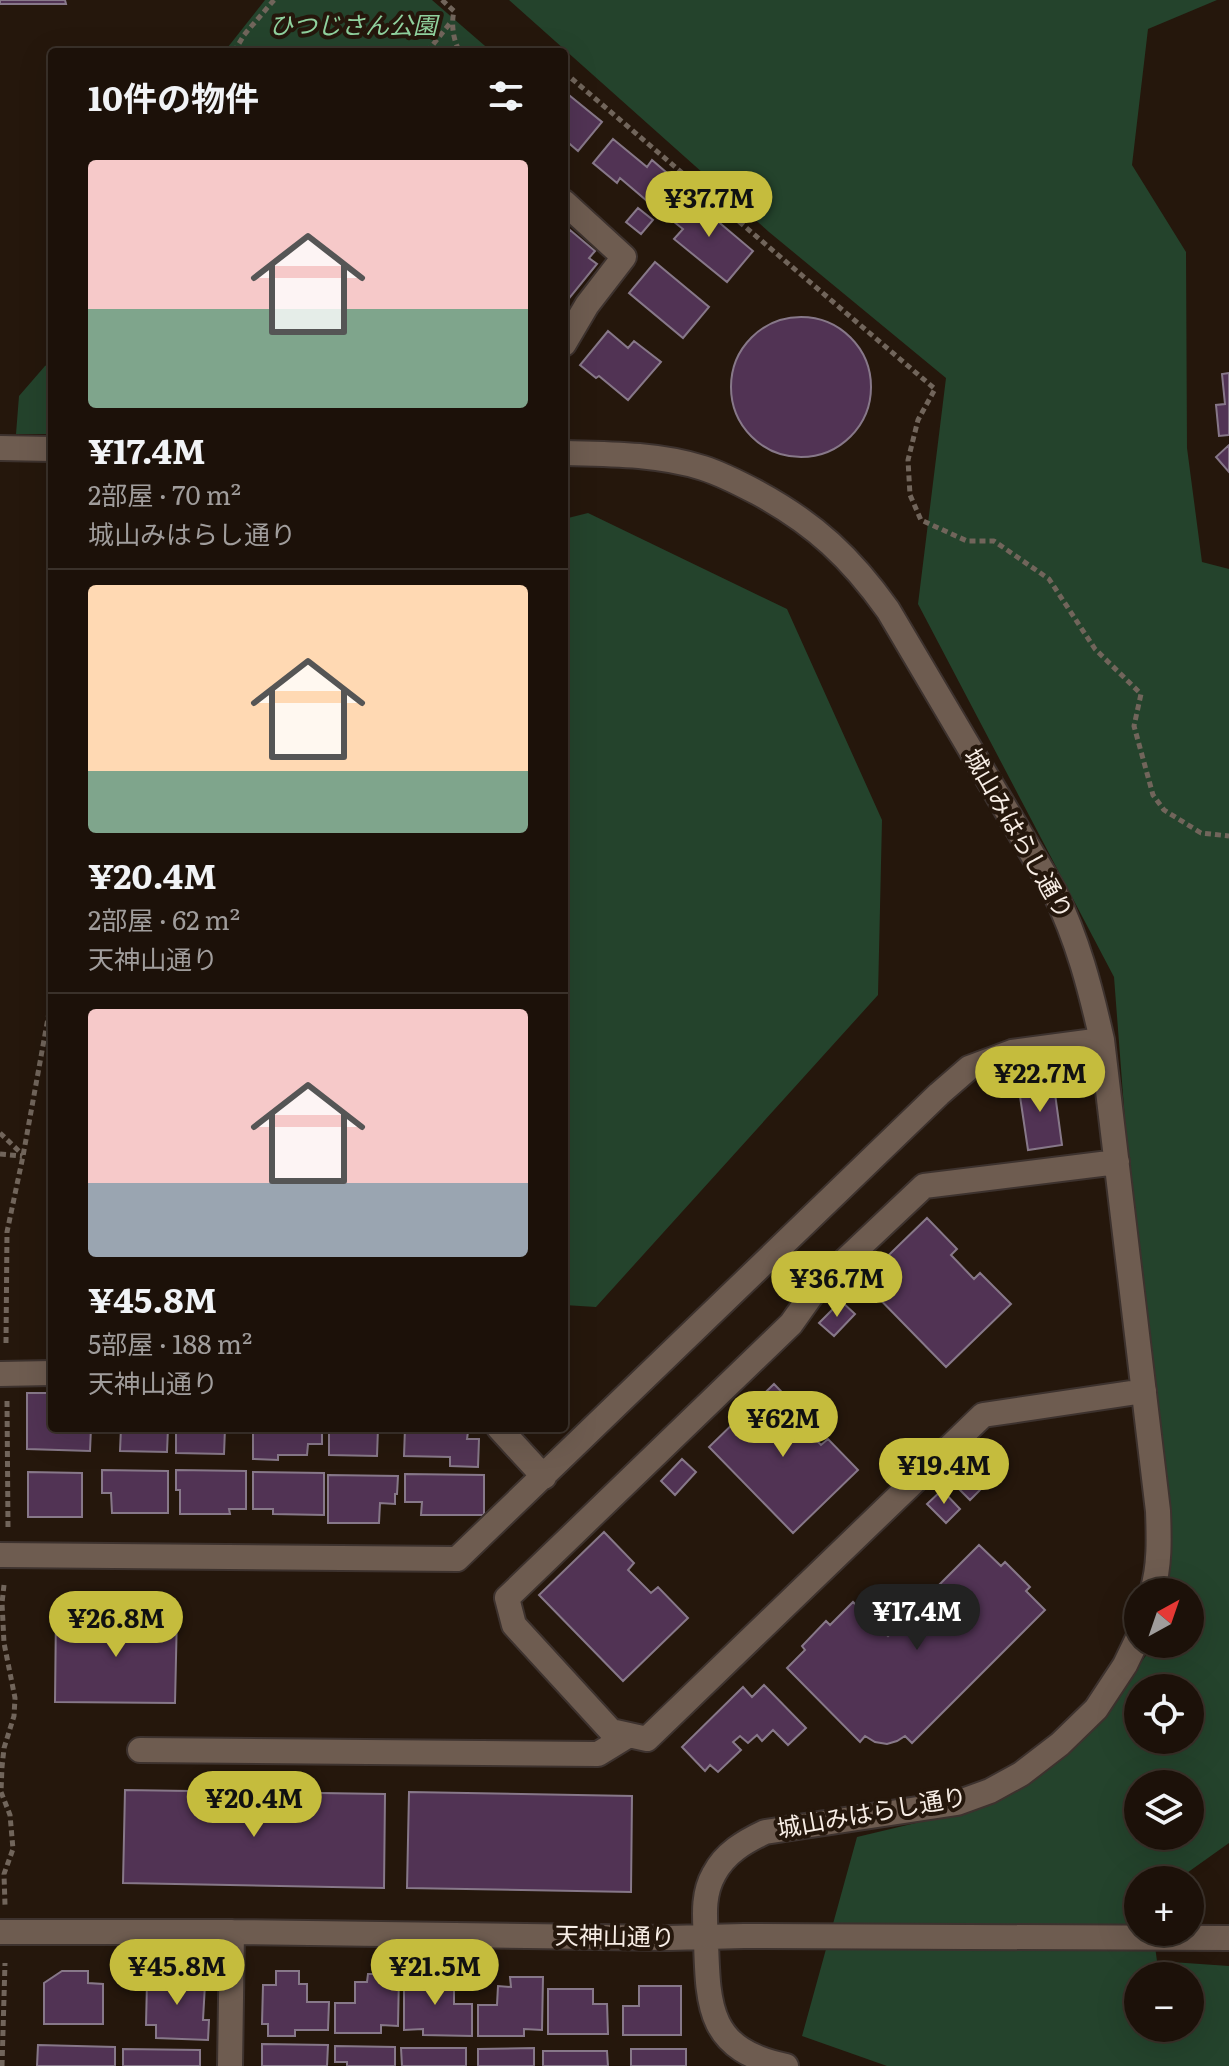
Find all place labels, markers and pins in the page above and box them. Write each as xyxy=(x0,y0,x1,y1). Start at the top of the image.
pin: ¥37.7M xyxy=(644,171,774,239)
pin: ¥22.7M xyxy=(975,1046,1105,1114)
pin: ¥36.7M xyxy=(772,1251,902,1319)
pin: ¥62M xyxy=(736,1391,830,1459)
pin: ¥19.4M xyxy=(879,1438,1009,1506)
pin: ¥17.4M xyxy=(852,1584,982,1652)
pin: ¥26.8M xyxy=(51,1591,181,1659)
pin: ¥20.4M xyxy=(189,1771,319,1839)
pin: ¥45.8M xyxy=(112,1939,242,2007)
pin: ¥21.5M xyxy=(370,1939,500,2007)

